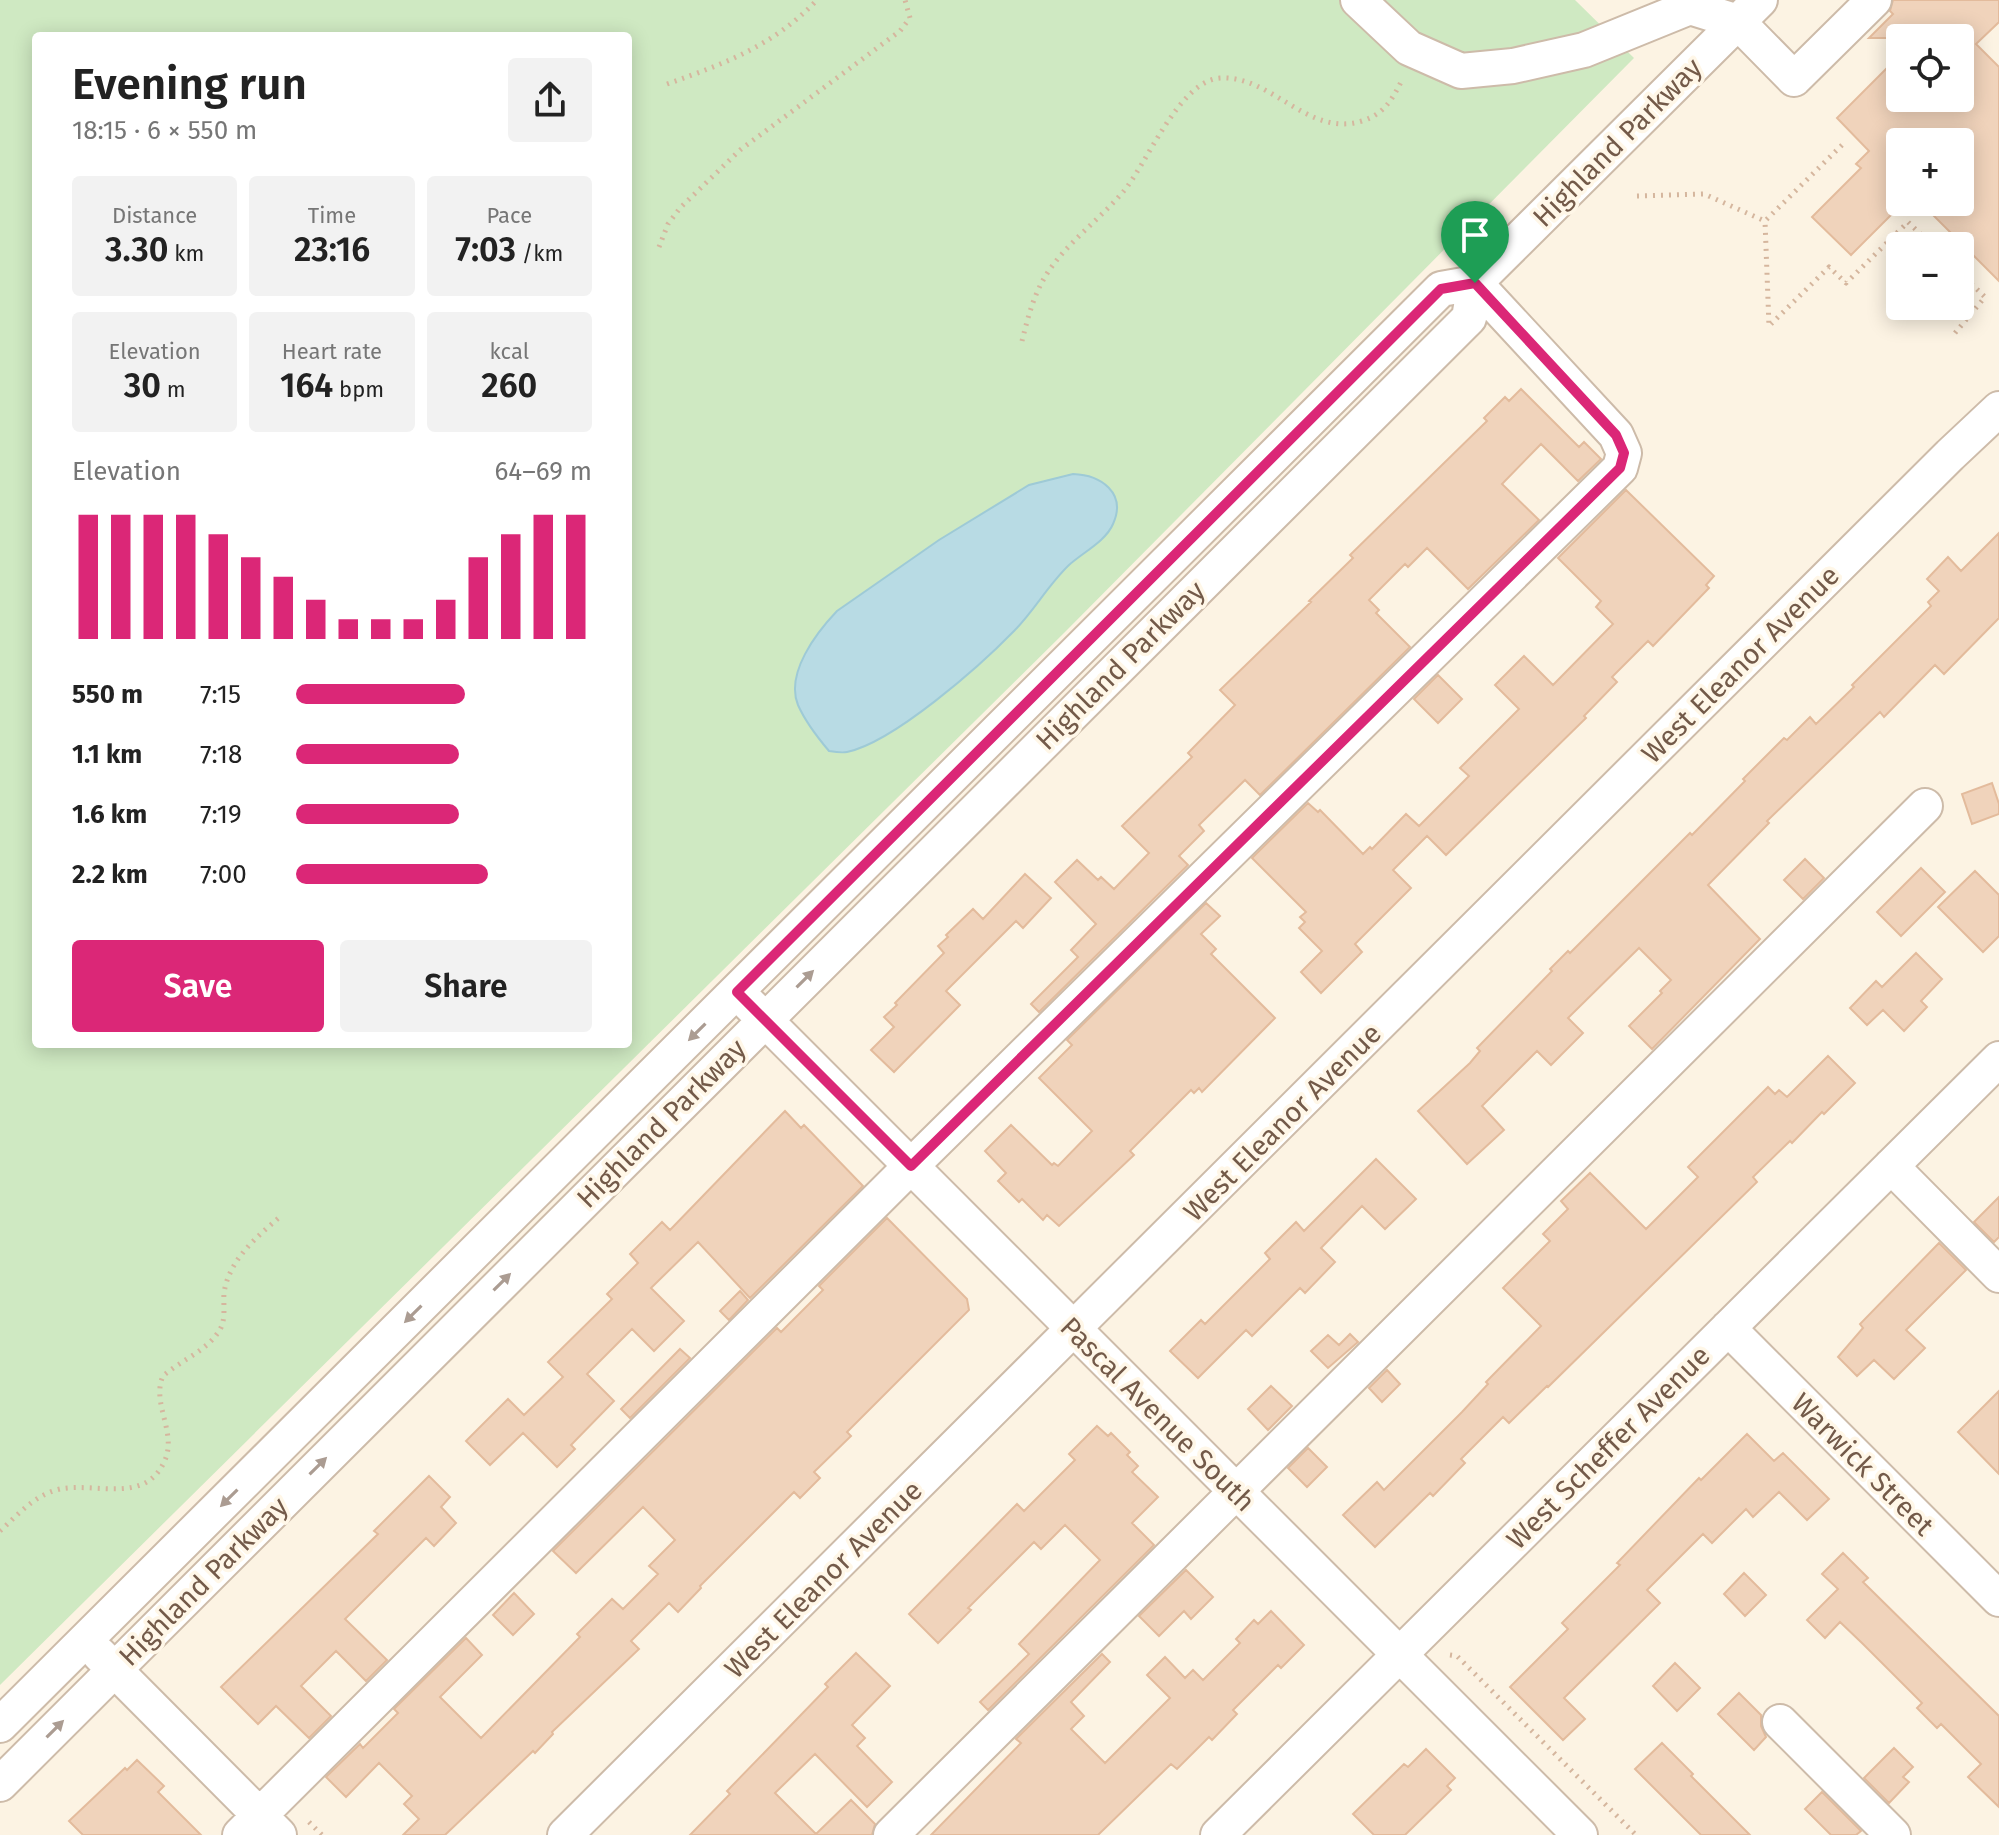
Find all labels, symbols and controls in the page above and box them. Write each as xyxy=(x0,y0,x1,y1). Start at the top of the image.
map controls xyxy=(1886,24,1974,320)
button: locate xyxy=(1886,24,1974,112)
street label: Highland Parkway xyxy=(1526,51,1709,234)
text: Evening run xyxy=(72,58,307,111)
button: share xyxy=(508,58,592,142)
text: 18:15 · 6 × 550 m xyxy=(72,115,257,146)
button: + xyxy=(1886,128,1974,216)
pin xyxy=(1441,201,1509,283)
text: Distance xyxy=(112,202,197,229)
text: Time xyxy=(308,202,356,229)
text: Pace xyxy=(487,202,532,229)
icon: arrive xyxy=(1453,213,1497,257)
text: 3.30 xyxy=(105,229,168,270)
text: 23:16 xyxy=(294,229,370,270)
text: 7:03 xyxy=(455,229,516,270)
button: − xyxy=(1886,232,1974,320)
text: km xyxy=(168,240,204,267)
text: /km xyxy=(516,240,563,267)
text: Elevation xyxy=(109,338,201,365)
text: Heart rate xyxy=(282,338,382,365)
text: kcal xyxy=(490,338,529,365)
text: 30 xyxy=(124,365,161,406)
text: 164 xyxy=(280,365,333,406)
text: 260 xyxy=(481,365,537,406)
text: m xyxy=(161,376,186,403)
text: bpm xyxy=(333,376,384,403)
text: Elevation xyxy=(72,456,181,487)
text: 64–69 m xyxy=(494,456,592,487)
street label: West Eleanor Avenue xyxy=(1635,559,1846,770)
street label: Highland Parkway xyxy=(1029,574,1212,757)
text: 550 m xyxy=(72,679,143,710)
text: 7:15 xyxy=(200,679,241,710)
text: 1.1 km xyxy=(72,739,142,770)
text: 7:18 xyxy=(200,739,242,770)
text: 1.6 km xyxy=(72,799,147,830)
text: 7:19 xyxy=(200,799,242,830)
text: 2.2 km xyxy=(72,859,148,890)
text: 7:00 xyxy=(200,859,247,890)
button: Save xyxy=(72,940,324,1032)
button: Share xyxy=(340,940,592,1032)
one-way arrow xyxy=(795,970,813,989)
street label: West Eleanor Avenue xyxy=(1177,1017,1388,1228)
one-way arrow xyxy=(688,1022,707,1041)
street label: Highland Parkway xyxy=(570,1032,753,1215)
one-way arrow xyxy=(492,1273,511,1292)
one-way arrow xyxy=(404,1304,423,1323)
street label: Pascal Avenue South xyxy=(1054,1310,1262,1518)
street label: West Scheffer Avenue xyxy=(1500,1339,1717,1556)
street label: Warwick Street xyxy=(1785,1386,1941,1543)
one-way arrow xyxy=(309,1457,327,1476)
street label: West Eleanor Avenue xyxy=(718,1474,929,1685)
one-way arrow xyxy=(220,1488,239,1507)
street label: Highland Parkway xyxy=(112,1490,295,1673)
one-way arrow xyxy=(45,1720,64,1739)

